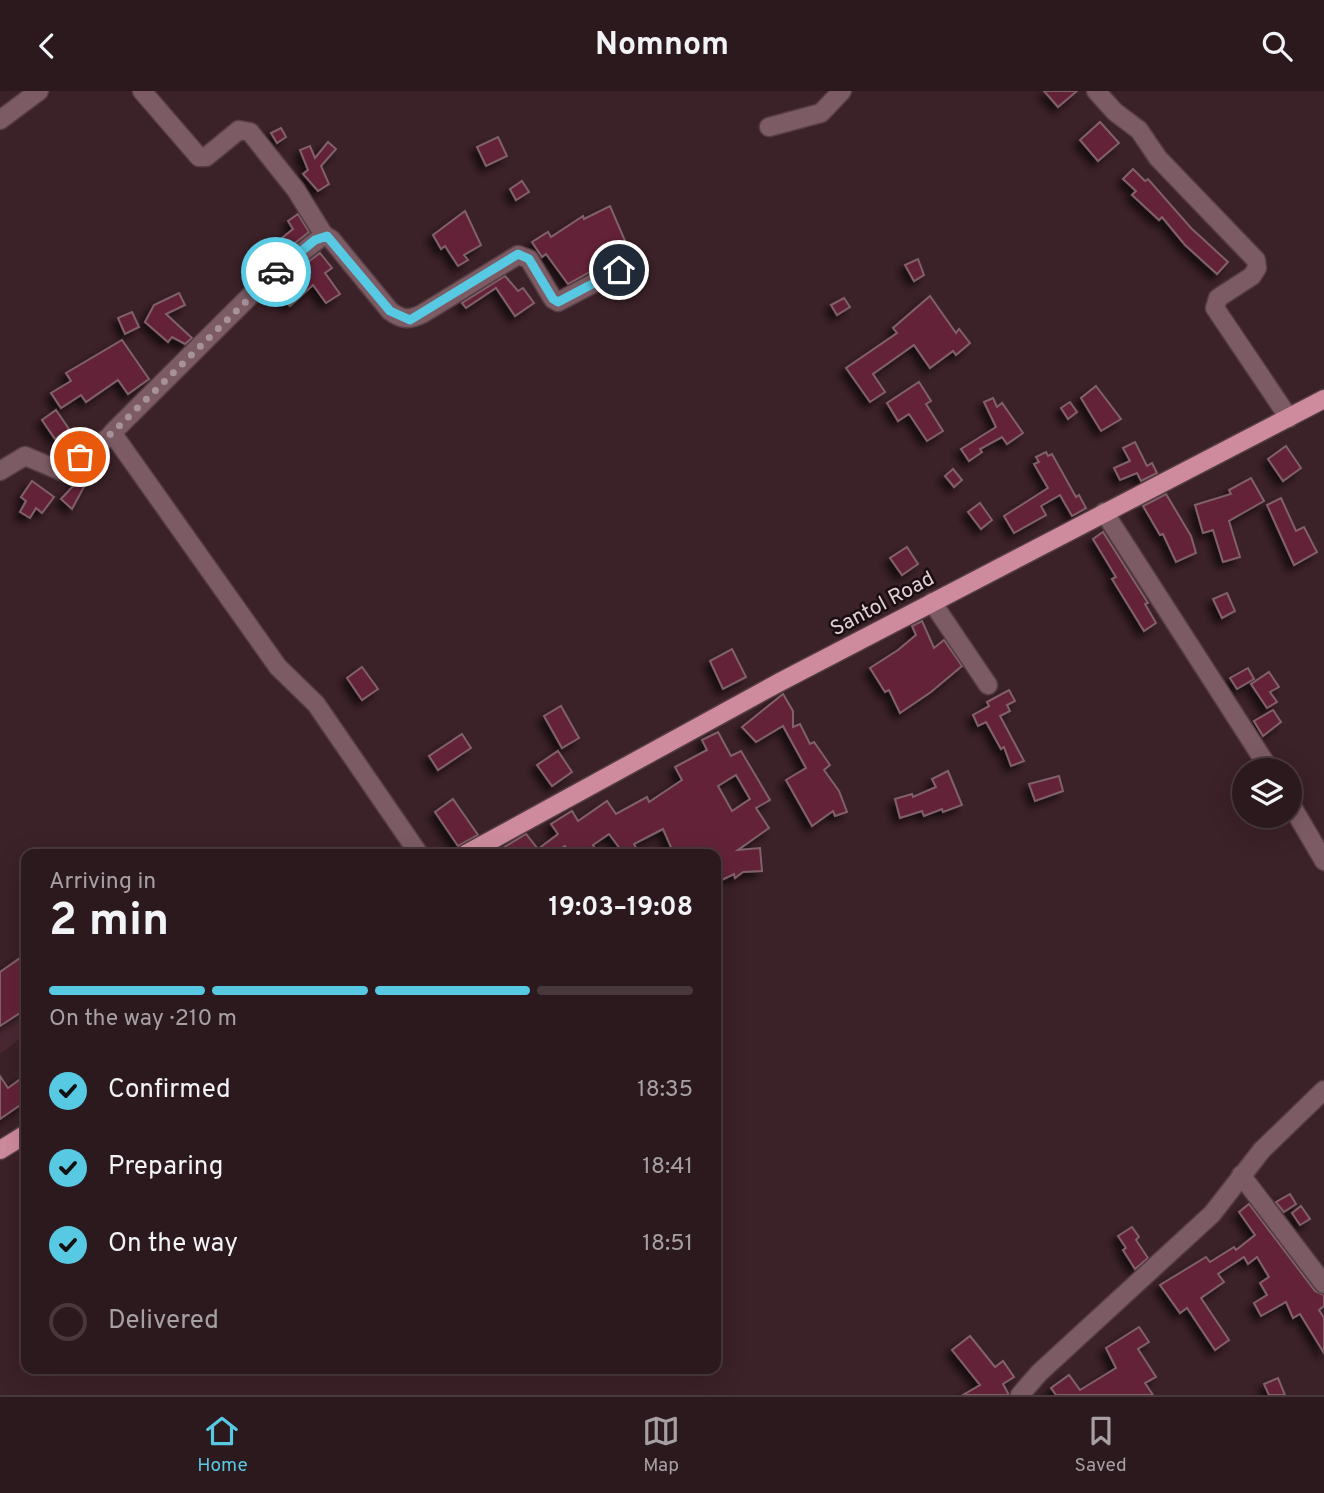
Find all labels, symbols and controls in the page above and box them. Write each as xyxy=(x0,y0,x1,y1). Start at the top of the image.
text: Nomnom xyxy=(595,26,729,66)
icon: back xyxy=(28,27,66,65)
icon: search xyxy=(1258,27,1296,65)
courier xyxy=(241,237,311,307)
pin xyxy=(589,240,649,300)
icon: home xyxy=(600,251,638,289)
icon: car xyxy=(257,253,295,291)
pin xyxy=(50,427,110,487)
icon: bag xyxy=(61,438,99,476)
street label: Santol Road xyxy=(826,566,939,643)
map controls xyxy=(1232,758,1302,828)
button: layers xyxy=(1232,758,1302,828)
text: Arriving in xyxy=(49,868,156,897)
text: 19:03–19:08 xyxy=(549,892,693,925)
text: 2 min xyxy=(49,893,169,952)
text: On the way · 210 m xyxy=(49,1005,237,1034)
icon: check xyxy=(49,1072,87,1110)
text: Confirmed xyxy=(108,1074,231,1107)
text: 18:35 xyxy=(637,1076,693,1105)
icon: check xyxy=(49,1149,87,1187)
text: Preparing xyxy=(108,1151,223,1184)
text: 18:41 xyxy=(642,1153,693,1182)
icon: check xyxy=(49,1226,87,1264)
text: On the way xyxy=(108,1228,238,1261)
text: 18:51 xyxy=(642,1230,693,1259)
text: Delivered xyxy=(108,1305,219,1338)
tab: Home xyxy=(197,1412,248,1478)
tab: Map xyxy=(642,1412,680,1478)
tab: Saved xyxy=(1075,1412,1127,1478)

